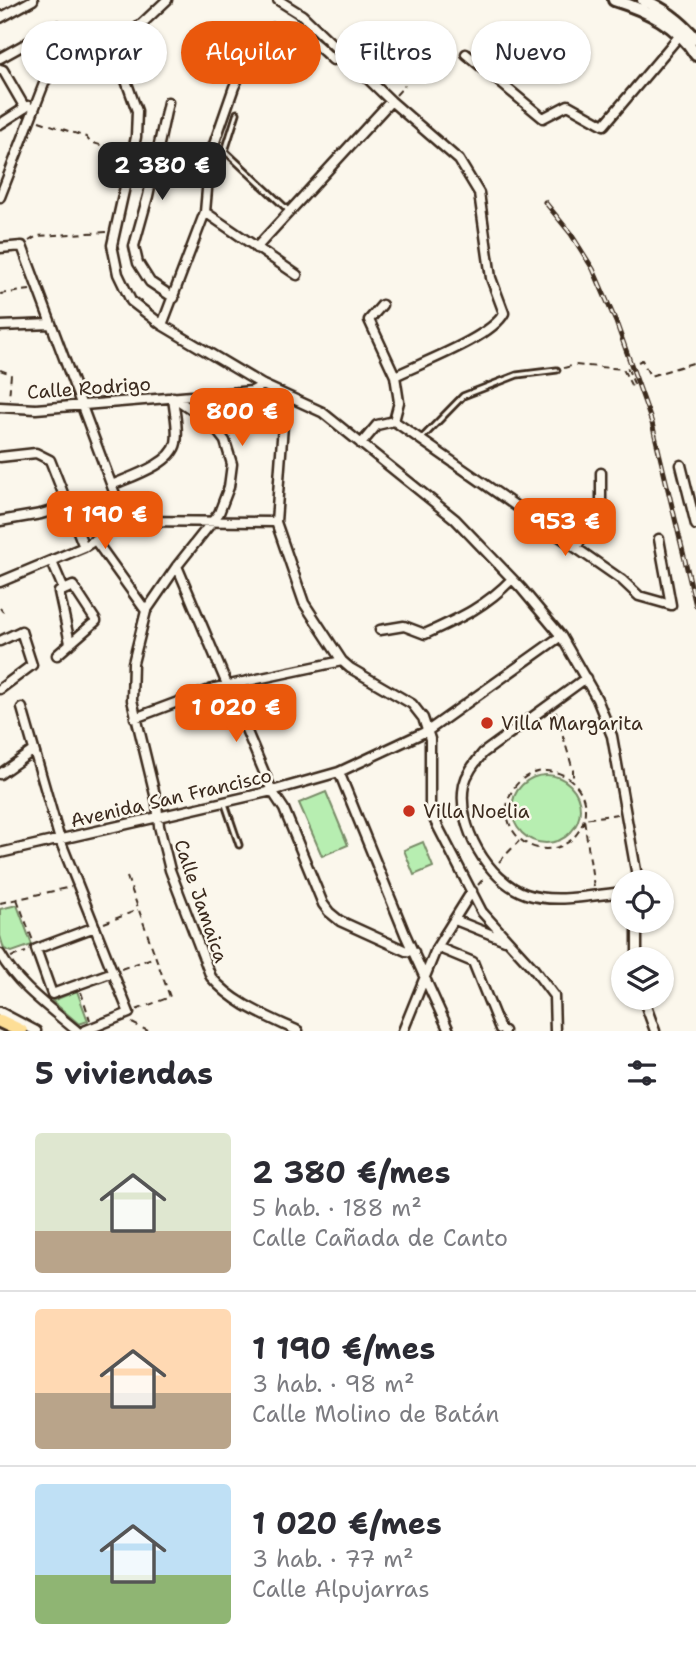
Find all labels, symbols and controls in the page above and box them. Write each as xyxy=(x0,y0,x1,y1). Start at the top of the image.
chip: Comprar xyxy=(21,21,167,84)
chip: Alquilar xyxy=(181,21,321,84)
chip: Filtros xyxy=(335,21,457,84)
chip: Nuevo xyxy=(471,21,591,84)
pin: 2 380 € xyxy=(97,142,227,202)
text: 2 380 € xyxy=(114,150,210,180)
street label: Calle Rodrigo xyxy=(26,371,152,405)
pin: 800 € xyxy=(193,388,291,448)
text: 800 € xyxy=(206,396,278,426)
pin: 1 190 € xyxy=(40,491,170,551)
pin: 953 € xyxy=(516,498,614,558)
text: 1 190 € xyxy=(63,499,147,529)
text: 953 € xyxy=(530,506,600,536)
pin: 1 020 € xyxy=(171,684,301,744)
text: 1 020 € xyxy=(191,692,281,722)
place label: Villa Margarita xyxy=(501,711,643,736)
marker: Villa Margarita xyxy=(479,715,495,731)
street label: Avenida San Francisco xyxy=(68,763,274,833)
place label: Villa Noelia xyxy=(423,799,530,824)
marker: Villa Noelia xyxy=(401,803,417,819)
street label: Calle Jamaica xyxy=(168,836,234,966)
map controls xyxy=(611,870,674,1010)
button: locate xyxy=(611,870,674,933)
button: layers xyxy=(611,947,674,1010)
text: 5 viviendas xyxy=(35,1053,213,1094)
icon: filters xyxy=(623,1054,661,1092)
text: 2 380 €/mes xyxy=(252,1152,450,1193)
icon: home xyxy=(91,1161,175,1245)
text: 5 hab. · 188 m² xyxy=(252,1193,422,1223)
text: Calle Cañada de Canto xyxy=(252,1223,508,1253)
text: 1 190 €/mes xyxy=(252,1328,435,1369)
icon: home xyxy=(91,1337,175,1421)
text: 3 hab. · 98 m² xyxy=(252,1369,415,1399)
text: Calle Molino de Batán xyxy=(252,1399,499,1429)
text: 1 020 €/mes xyxy=(252,1503,442,1544)
icon: home xyxy=(91,1512,175,1596)
text: 3 hab. · 77 m² xyxy=(252,1544,414,1574)
text: Calle Alpujarras xyxy=(252,1574,430,1604)

